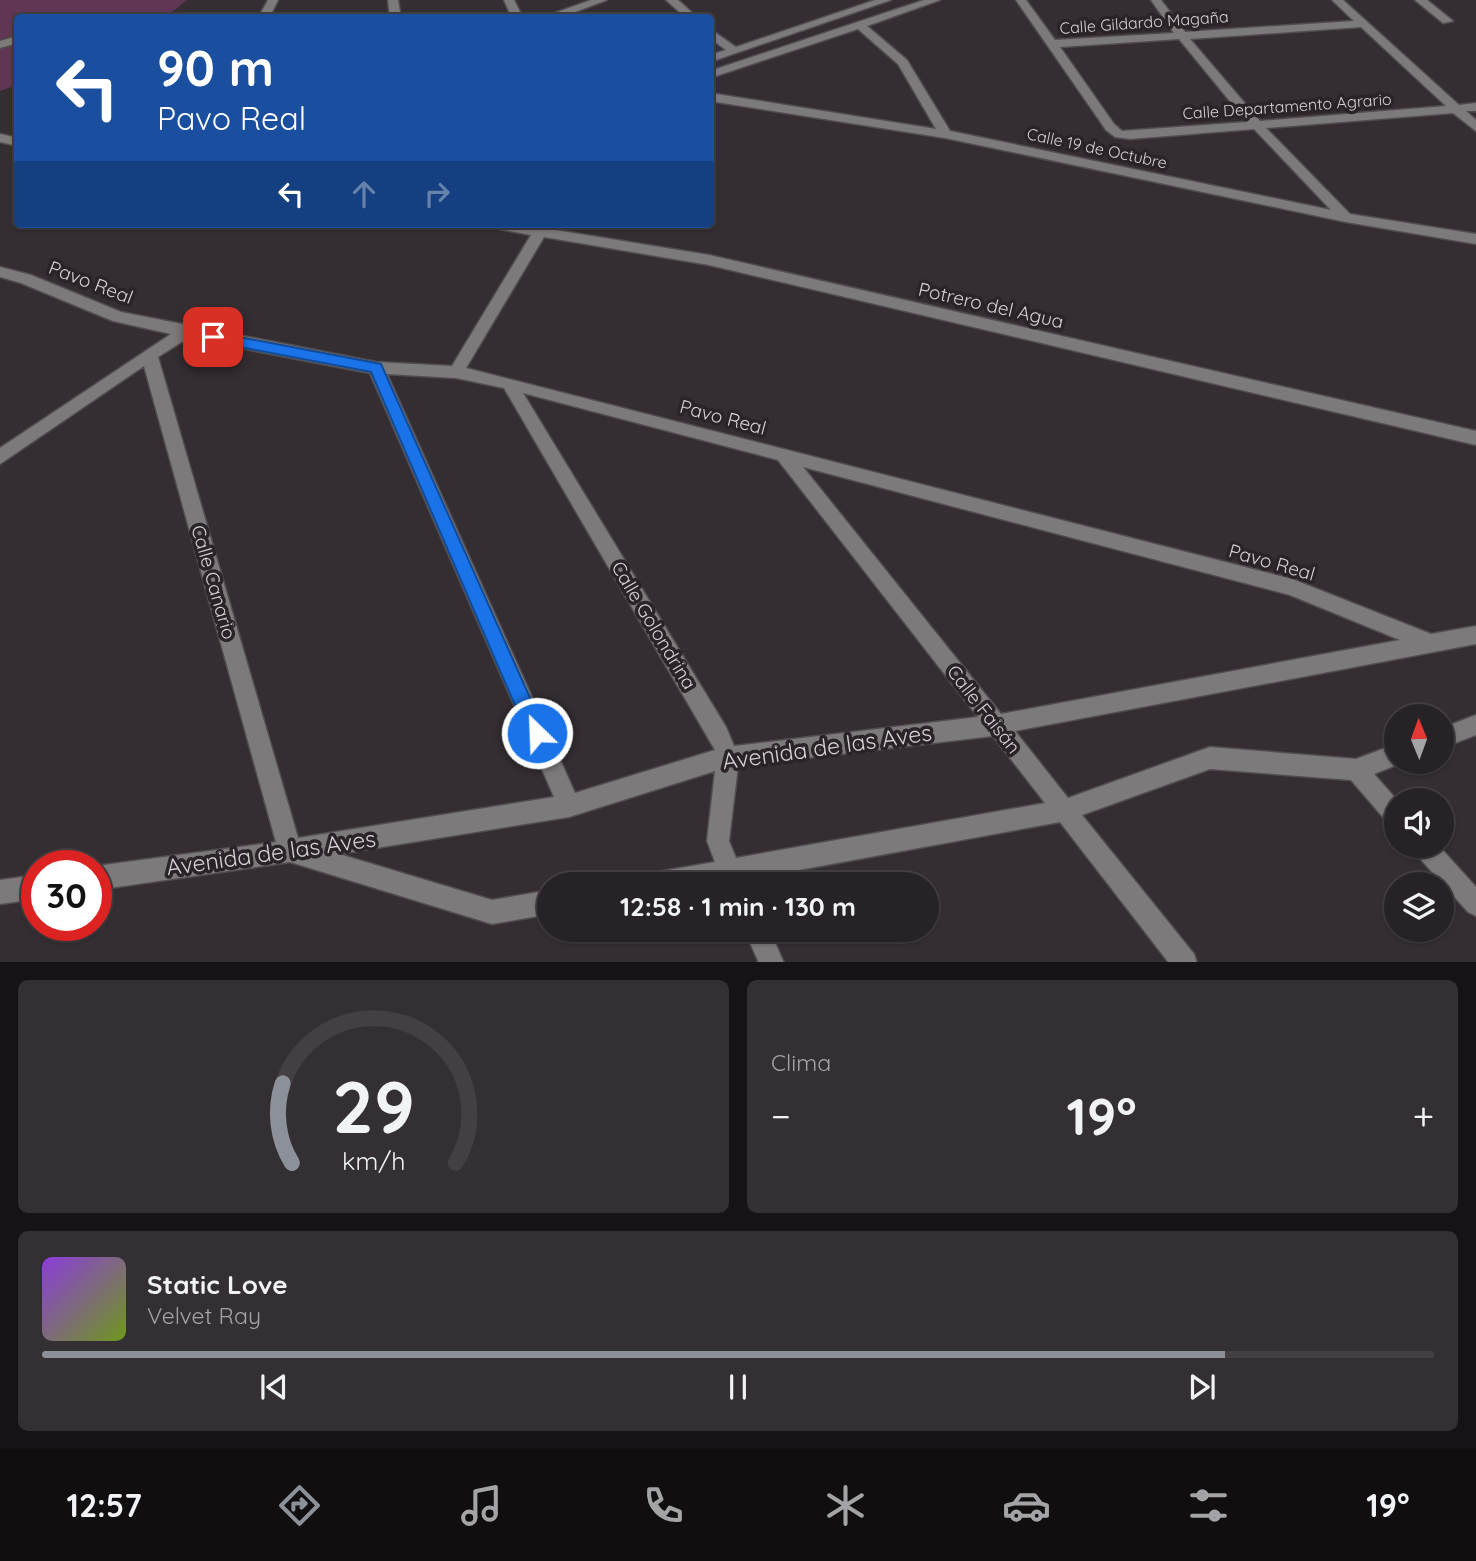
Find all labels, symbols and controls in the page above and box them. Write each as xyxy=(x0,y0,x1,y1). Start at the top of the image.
street label: Calle Gildardo Magaña xyxy=(1059,6,1229,38)
text: 90 m xyxy=(157,37,274,98)
icon: left xyxy=(42,42,133,133)
street label: Calle Departamento Agrario xyxy=(1182,89,1392,123)
text: Pavo Real xyxy=(157,98,306,138)
street label: Calle 19 de Octubre xyxy=(1025,123,1169,173)
icon: left xyxy=(272,175,310,213)
icon: ahead xyxy=(345,175,383,213)
icon: right xyxy=(418,175,456,213)
street label: Pavo Real xyxy=(45,255,137,309)
street label: Potrero del Agua xyxy=(916,277,1066,333)
pin xyxy=(183,307,243,367)
icon: arrive xyxy=(194,318,232,356)
street label: Pavo Real xyxy=(677,394,769,440)
street label: Calle Canario xyxy=(186,522,242,642)
street label: Pavo Real xyxy=(1226,538,1318,586)
street label: Calle Golondrina xyxy=(606,557,702,693)
street label: Calle Faisán xyxy=(942,660,1026,758)
position arrow xyxy=(500,696,574,770)
north arrow xyxy=(1384,704,1454,774)
map controls xyxy=(1384,704,1454,942)
street label: Avenida de las Aves xyxy=(720,717,934,776)
button: sound xyxy=(1384,788,1454,858)
street label: Avenida de las Aves xyxy=(164,823,378,882)
speed limit sign: 30 xyxy=(21,850,112,941)
button: layers xyxy=(1384,872,1454,942)
text: 12:58 · 1 min · 130 m xyxy=(620,890,856,923)
text: Clima xyxy=(771,1048,831,1077)
text: 29 xyxy=(332,1060,415,1151)
text: 19° xyxy=(1067,1083,1137,1148)
text: − xyxy=(771,1092,791,1140)
text: + xyxy=(1413,1092,1434,1140)
text: km/h xyxy=(342,1144,405,1175)
text: Static Love xyxy=(147,1268,288,1301)
text: Velvet Ray xyxy=(147,1301,261,1330)
icon: previous xyxy=(255,1368,293,1406)
icon: pause xyxy=(719,1368,757,1406)
icon: next xyxy=(1183,1368,1221,1406)
icon: directions xyxy=(275,1481,324,1530)
icon: music xyxy=(457,1481,506,1530)
icon: phone xyxy=(639,1481,688,1530)
icon: climate xyxy=(821,1481,870,1530)
icon: car xyxy=(1002,1481,1051,1530)
icon: filters xyxy=(1184,1481,1233,1530)
text: 12:57 xyxy=(66,1485,142,1525)
text: 19° xyxy=(1366,1485,1410,1525)

